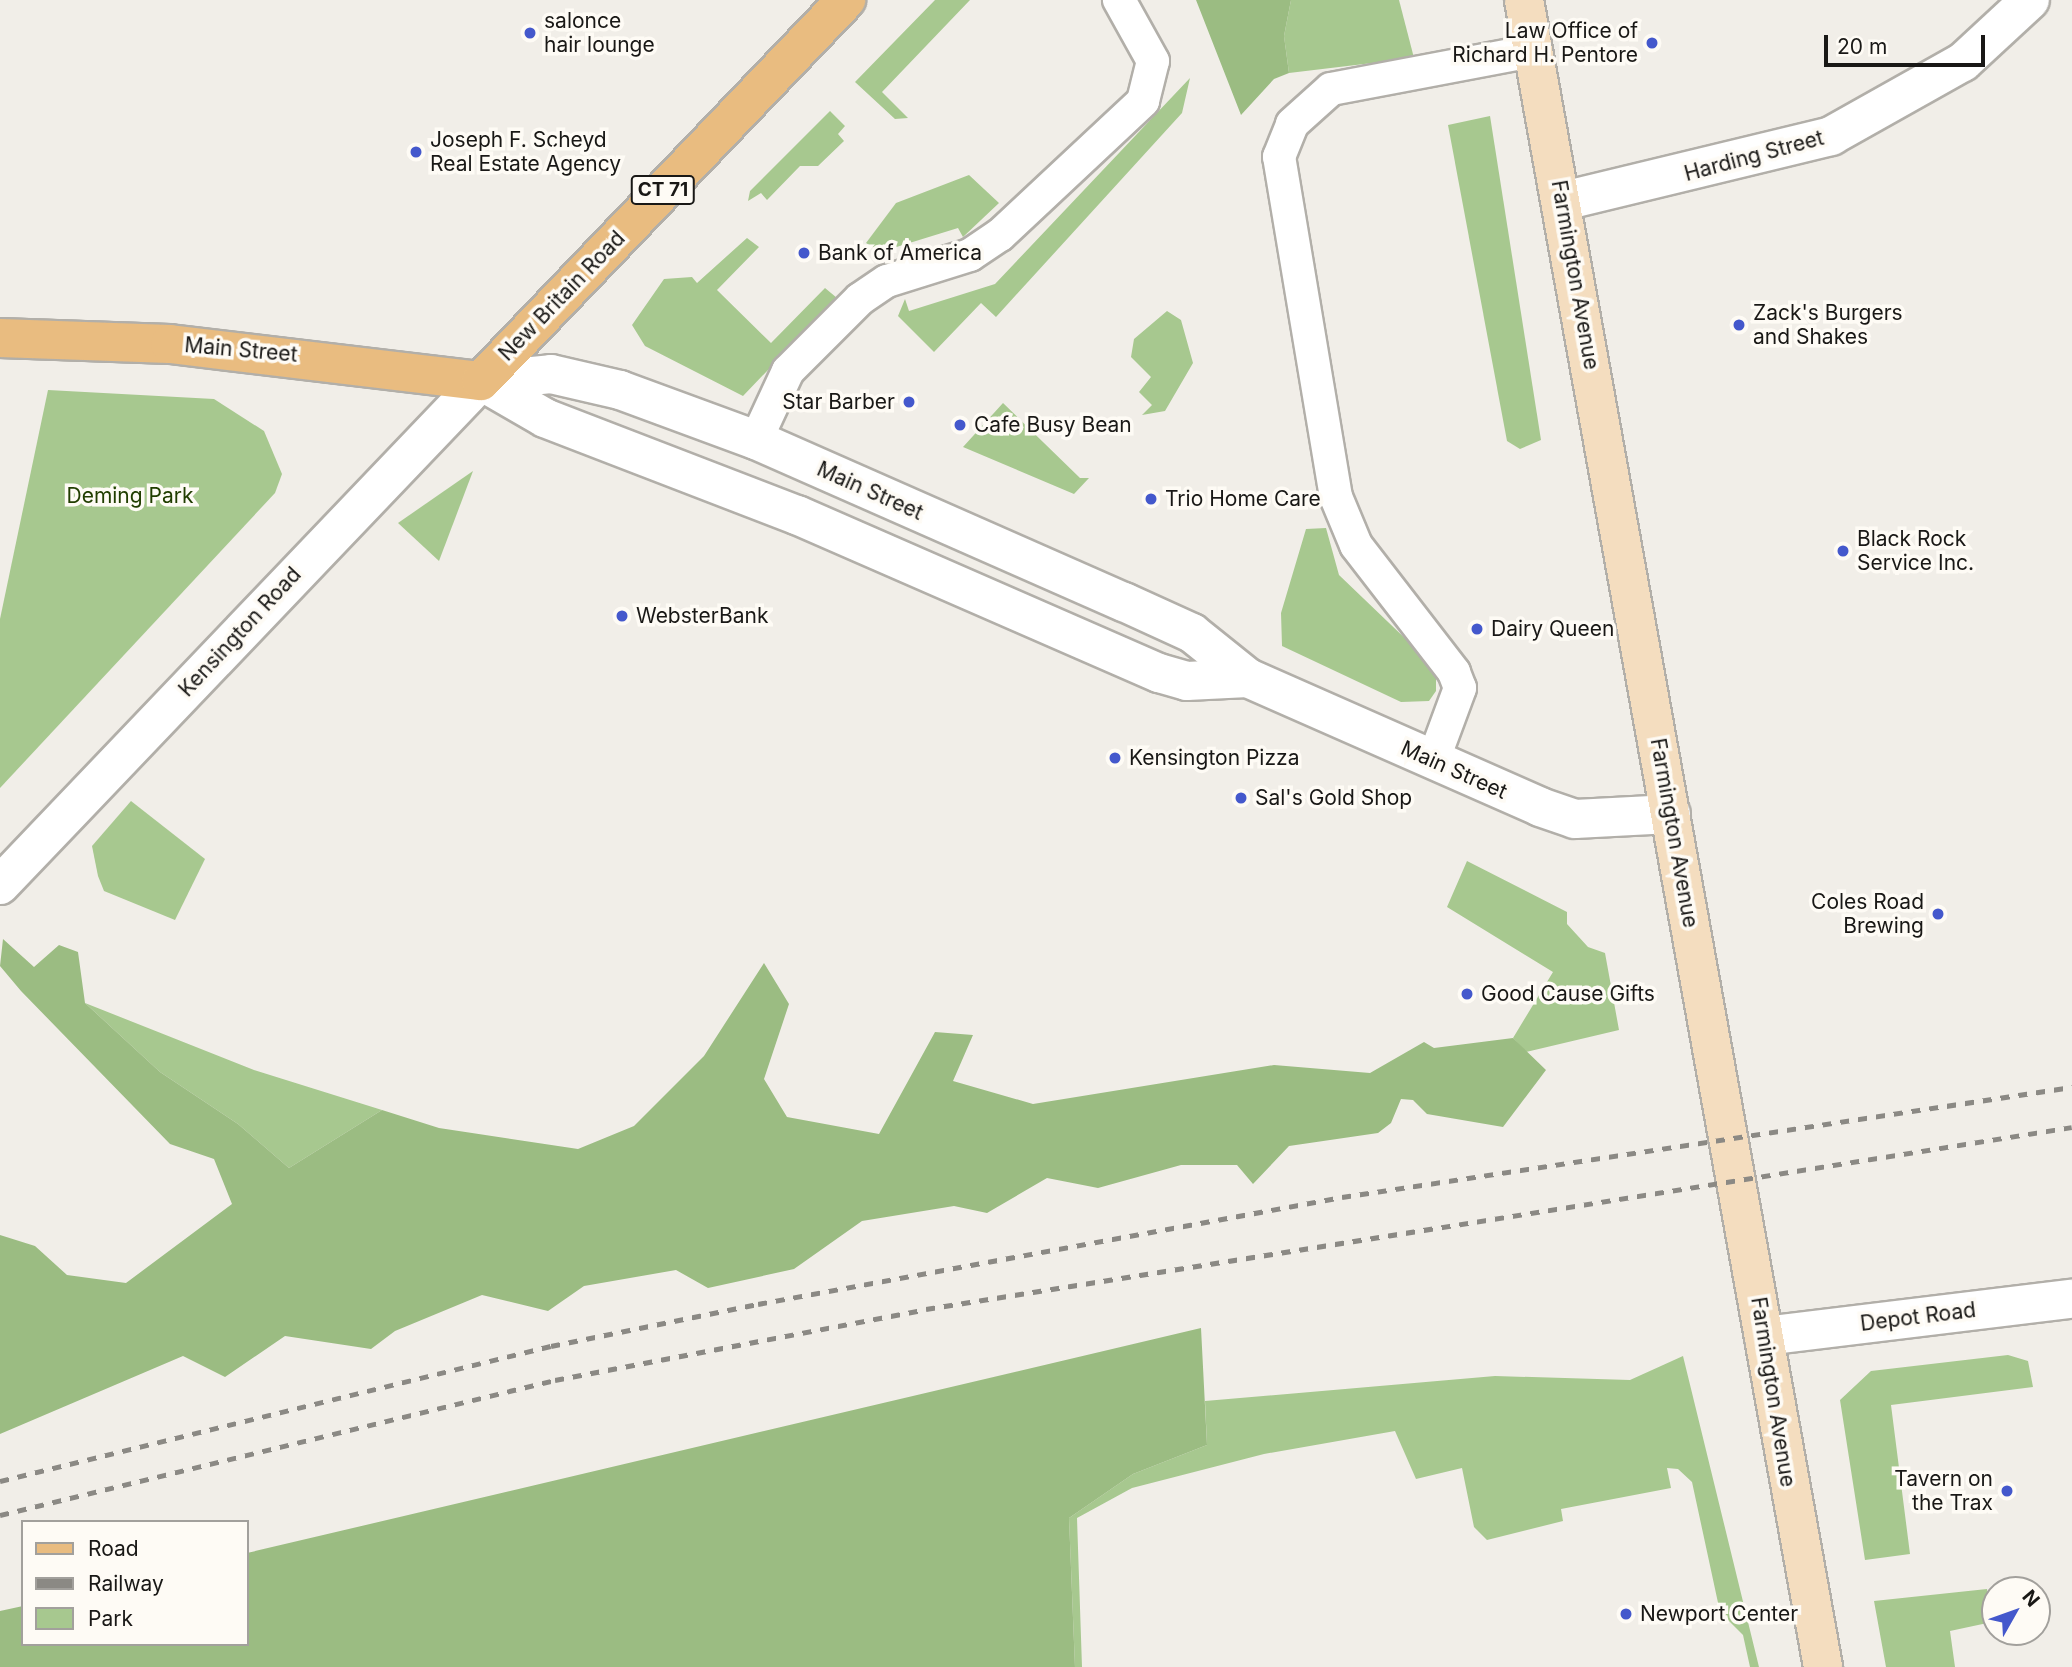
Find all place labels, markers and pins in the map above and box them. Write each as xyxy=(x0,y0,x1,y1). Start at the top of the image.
place label: salonce hair lounge xyxy=(544,8,655,58)
place label: Law Office of Richard H. Pentore xyxy=(1452,18,1638,68)
marker: salonce hair lounge xyxy=(522,25,538,41)
marker: Law Office of Richard H. Pentore xyxy=(1644,35,1660,51)
place label: Joseph F. Scheyd Real Estate Agency xyxy=(430,127,621,177)
marker: Joseph F. Scheyd Real Estate Agency xyxy=(408,144,424,160)
place label: Bank of America xyxy=(818,240,982,266)
marker: Bank of America xyxy=(796,245,812,261)
place label: Zack's Burgers and Shakes xyxy=(1753,300,1903,350)
marker: Zack's Burgers and Shakes xyxy=(1731,317,1747,333)
place label: Star Barber xyxy=(782,389,895,415)
marker: Star Barber xyxy=(901,394,917,410)
place label: Cafe Busy Bean xyxy=(974,412,1132,438)
marker: Cafe Busy Bean xyxy=(952,417,968,433)
place label: Trio Home Care xyxy=(1165,486,1321,512)
marker: Trio Home Care xyxy=(1143,491,1159,507)
place label: Black Rock Service Inc. xyxy=(1857,526,1974,576)
marker: Black Rock Service Inc. xyxy=(1835,543,1851,559)
place label: WebsterBank xyxy=(636,603,768,629)
marker: WebsterBank xyxy=(614,608,630,624)
place label: Dairy Queen xyxy=(1491,616,1614,642)
marker: Dairy Queen xyxy=(1469,621,1485,637)
place label: Kensington Pizza xyxy=(1129,745,1299,771)
marker: Kensington Pizza xyxy=(1107,750,1123,766)
place label: Sal's Gold Shop xyxy=(1255,785,1412,811)
marker: Sal's Gold Shop xyxy=(1233,790,1249,806)
place label: Coles Road Brewing xyxy=(1811,889,1924,939)
marker: Coles Road Brewing xyxy=(1930,906,1946,922)
place label: Good Cause Gifts xyxy=(1481,981,1655,1007)
marker: Good Cause Gifts xyxy=(1459,986,1475,1002)
place label: Tavern on the Trax xyxy=(1894,1466,1993,1516)
marker: Tavern on the Trax xyxy=(1999,1483,2015,1499)
place label: Newport Center xyxy=(1640,1601,1798,1627)
marker: Newport Center xyxy=(1618,1606,1634,1622)

